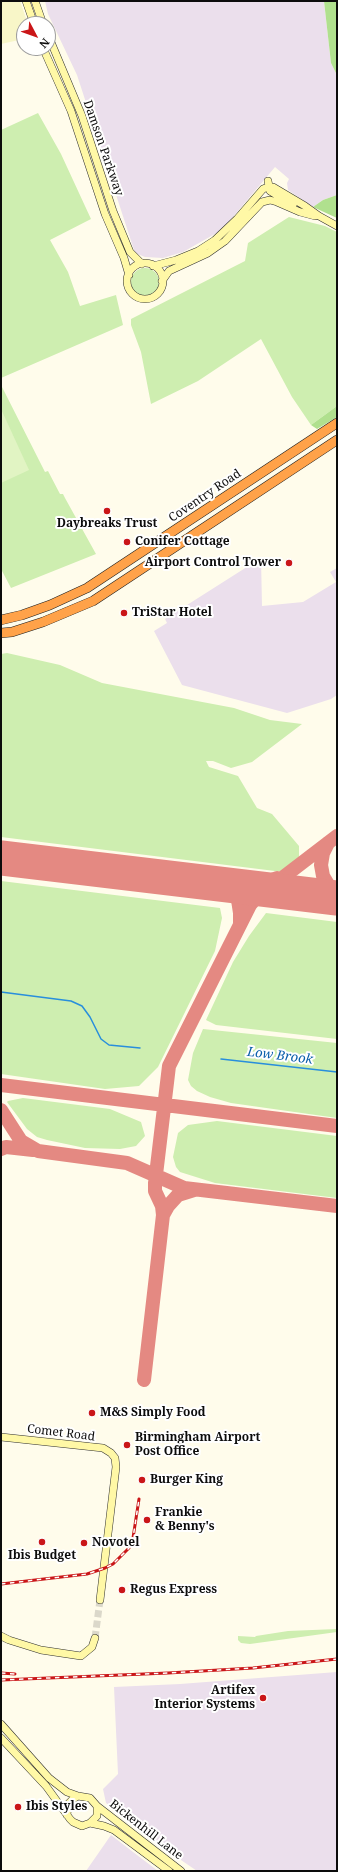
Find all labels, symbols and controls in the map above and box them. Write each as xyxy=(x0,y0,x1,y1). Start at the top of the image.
north arrow xyxy=(16,16,56,56)
text: N xyxy=(36,35,53,52)
street label: Damson Parkway xyxy=(80,98,126,198)
street label: Coventry Road xyxy=(166,467,244,525)
marker: Daybreaks Trust xyxy=(102,506,112,516)
place label: Daybreaks Trust xyxy=(57,517,157,531)
place label: Conifer Cottage xyxy=(135,535,230,549)
marker: Conifer Cottage xyxy=(122,537,132,547)
place label: Airport Control Tower xyxy=(145,556,281,570)
marker: Airport Control Tower xyxy=(284,558,294,568)
place label: TriStar Hotel xyxy=(132,606,212,620)
marker: TriStar Hotel xyxy=(119,608,129,618)
water label: Low Brook xyxy=(246,1044,314,1068)
place label: M&S Simply Food xyxy=(100,1406,206,1420)
marker: M&S Simply Food xyxy=(87,1408,97,1418)
street label: Comet Road xyxy=(26,1422,96,1444)
place label: Birmingham Airport Post Office xyxy=(135,1431,260,1459)
marker: Birmingham Airport Post Office xyxy=(122,1440,132,1450)
place label: Burger King xyxy=(150,1473,223,1487)
marker: Burger King xyxy=(137,1475,147,1485)
place label: Frankie & Benny's xyxy=(155,1506,215,1534)
marker: Frankie & Benny's xyxy=(142,1515,152,1525)
place label: Novotel xyxy=(92,1536,139,1550)
marker: Ibis Budget xyxy=(37,1537,47,1547)
marker: Novotel xyxy=(79,1538,89,1548)
place label: Ibis Budget xyxy=(8,1549,76,1563)
place label: Regus Express xyxy=(130,1583,217,1597)
marker: Regus Express xyxy=(117,1585,127,1595)
place label: Artifex Interior Systems xyxy=(154,1684,255,1712)
marker: Artifex Interior Systems xyxy=(258,1693,268,1703)
street label: Bickenhill Lane xyxy=(107,1797,185,1863)
place label: Ibis Styles xyxy=(26,1800,87,1814)
marker: Ibis Styles xyxy=(13,1802,23,1812)

